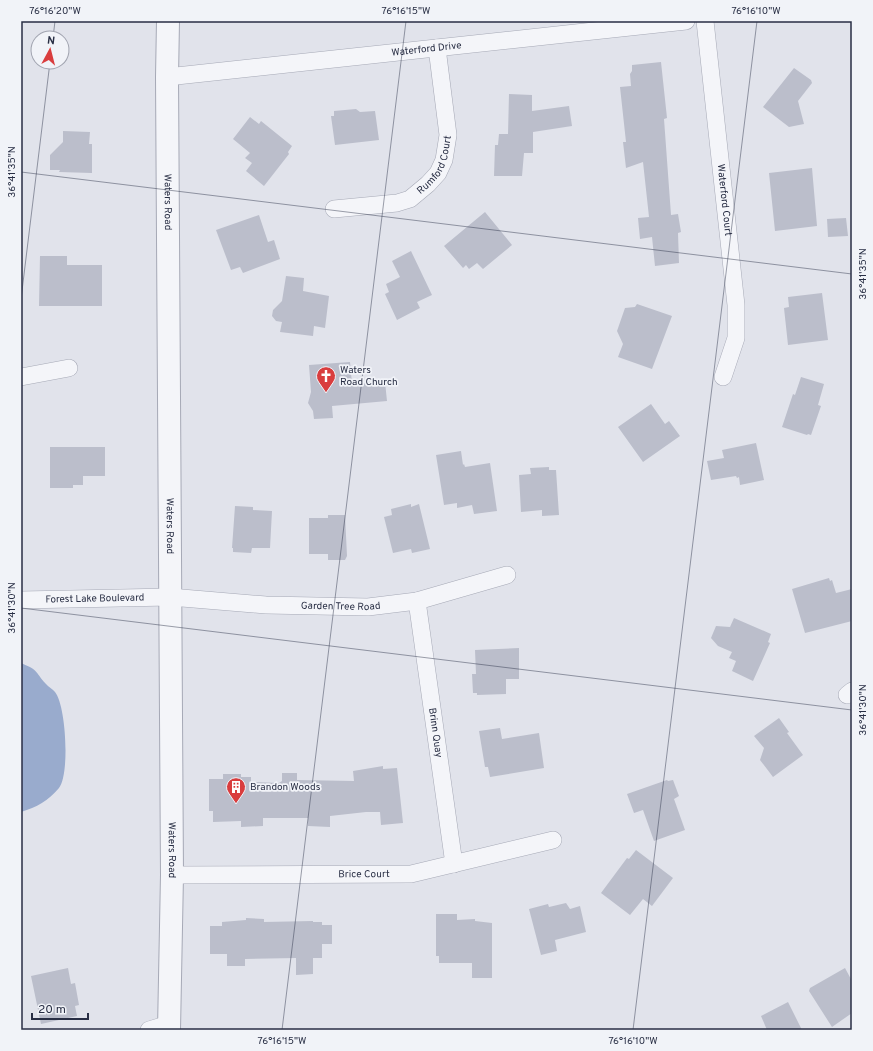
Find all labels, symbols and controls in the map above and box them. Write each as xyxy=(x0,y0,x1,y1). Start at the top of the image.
text: 76°16'20"W xyxy=(29,5,81,18)
text: 76°16'15"W xyxy=(382,5,431,18)
text: 76°16'10"W xyxy=(731,5,781,18)
north arrow xyxy=(30,30,70,70)
text: N xyxy=(46,34,56,48)
street label: Waterford Drive xyxy=(391,39,462,59)
street label: Rumford Court xyxy=(414,134,454,197)
text: 36°41'35"N xyxy=(6,146,19,198)
street label: Waterford Court xyxy=(714,163,735,237)
street label: Waters Road xyxy=(161,174,174,230)
text: 36°41'35"N xyxy=(857,248,870,300)
place label: Waters Road Church xyxy=(340,364,398,389)
church icon: Waters Road Church xyxy=(315,365,337,393)
street label: Waters Road xyxy=(163,498,176,554)
text: 36°41'30"N xyxy=(6,582,19,634)
street label: Forest Lake Boulevard xyxy=(45,591,145,606)
street label: Garden Tree Road xyxy=(301,599,381,614)
text: 36°41'30"N xyxy=(857,684,870,736)
street label: Brinn Quay xyxy=(426,707,445,759)
building icon: Brandon Woods xyxy=(225,776,247,804)
place label: Brandon Woods xyxy=(250,781,321,794)
street label: Waters Road xyxy=(165,822,179,878)
street label: Brice Court xyxy=(338,868,390,881)
scale bar xyxy=(32,995,88,1021)
text: 20 m xyxy=(38,1002,66,1018)
text: 76°16'15"W xyxy=(258,1035,307,1048)
text: 76°16'10"W xyxy=(608,1035,658,1048)

